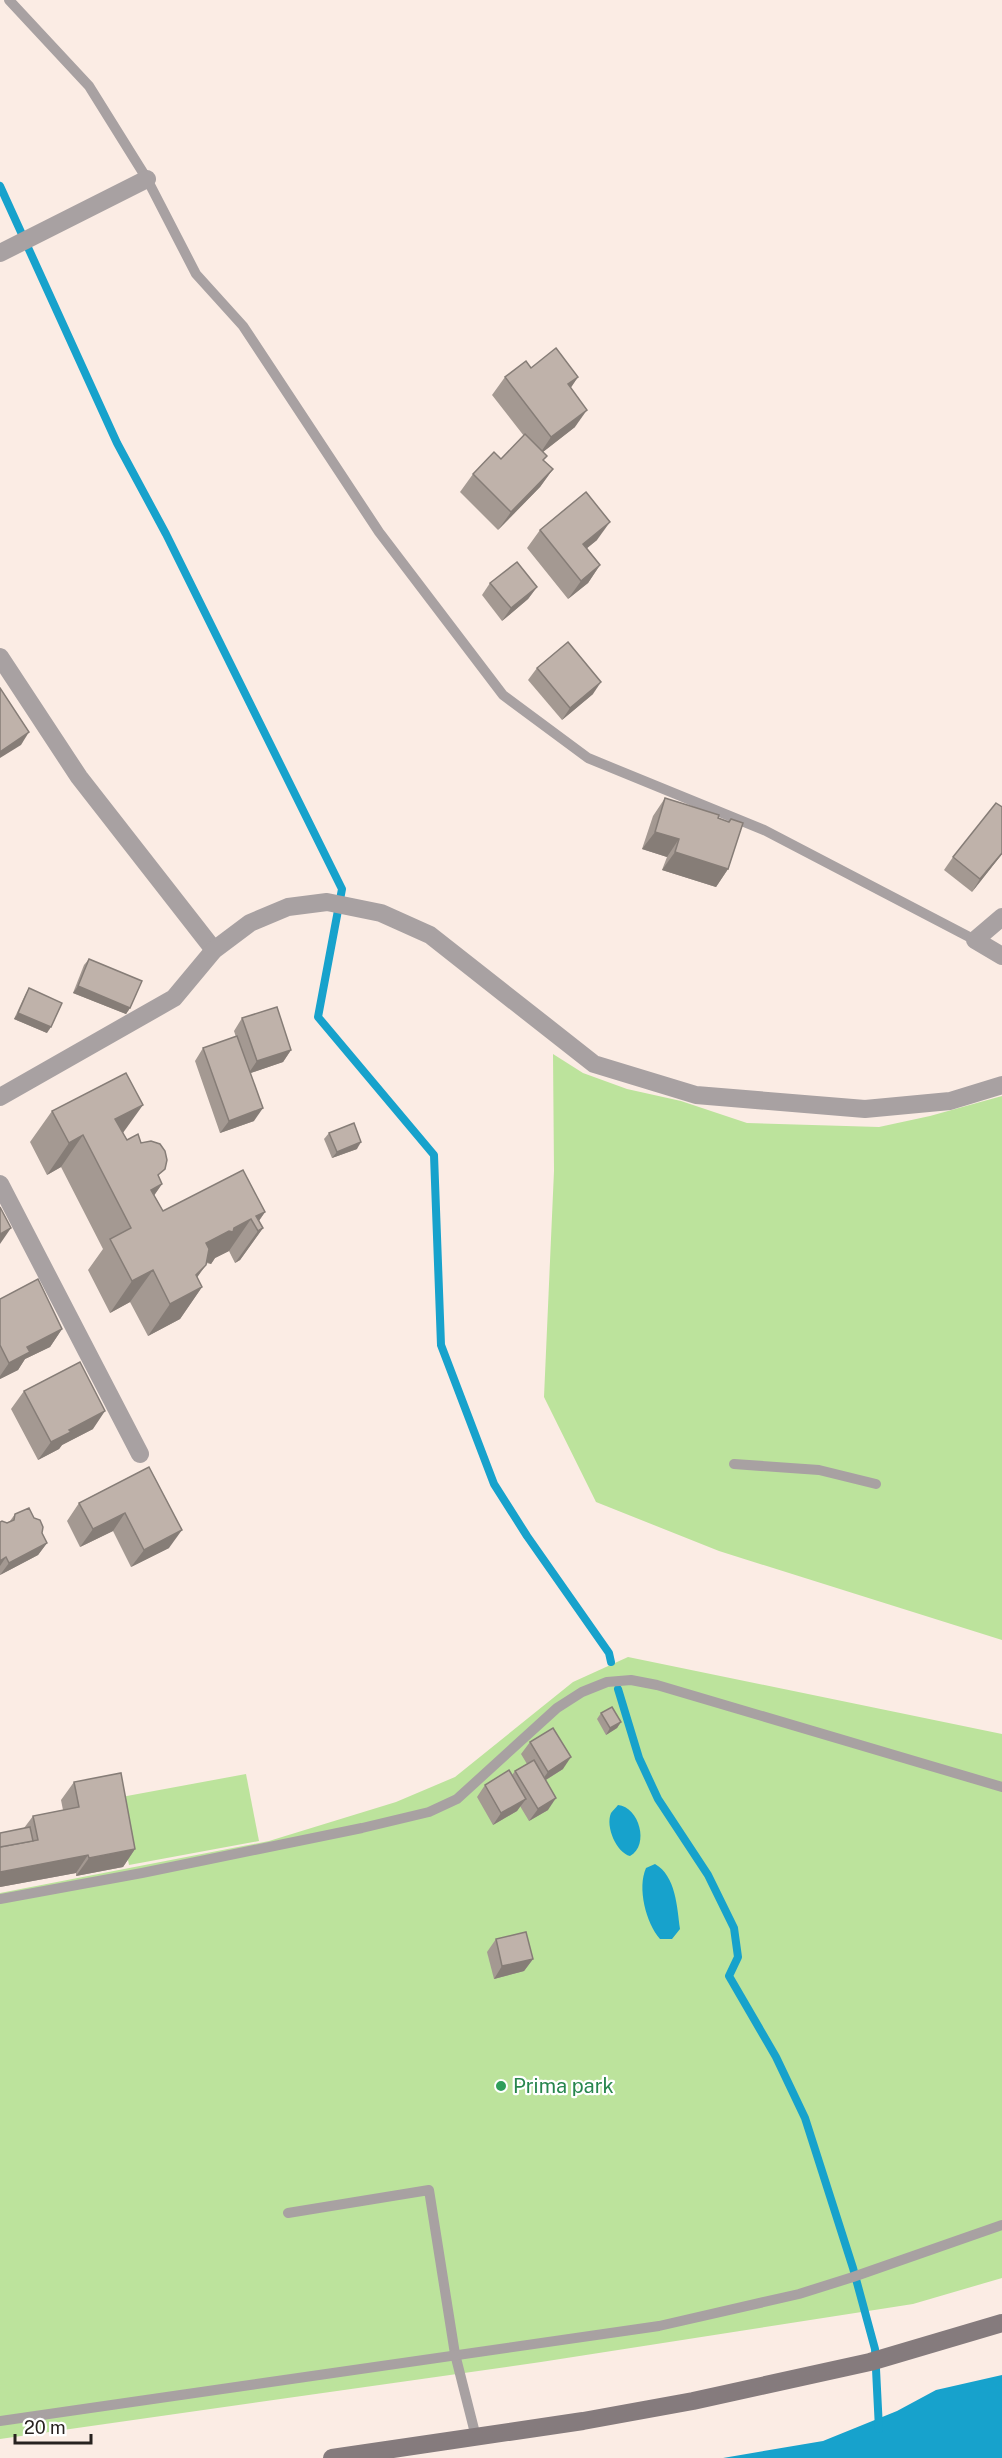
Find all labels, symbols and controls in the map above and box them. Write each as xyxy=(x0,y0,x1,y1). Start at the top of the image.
place label: Prima park xyxy=(513,2074,614,2098)
marker: Prima park xyxy=(494,2079,508,2093)
scale bar xyxy=(15,2407,92,2445)
text: 20 m xyxy=(24,2417,66,2438)

